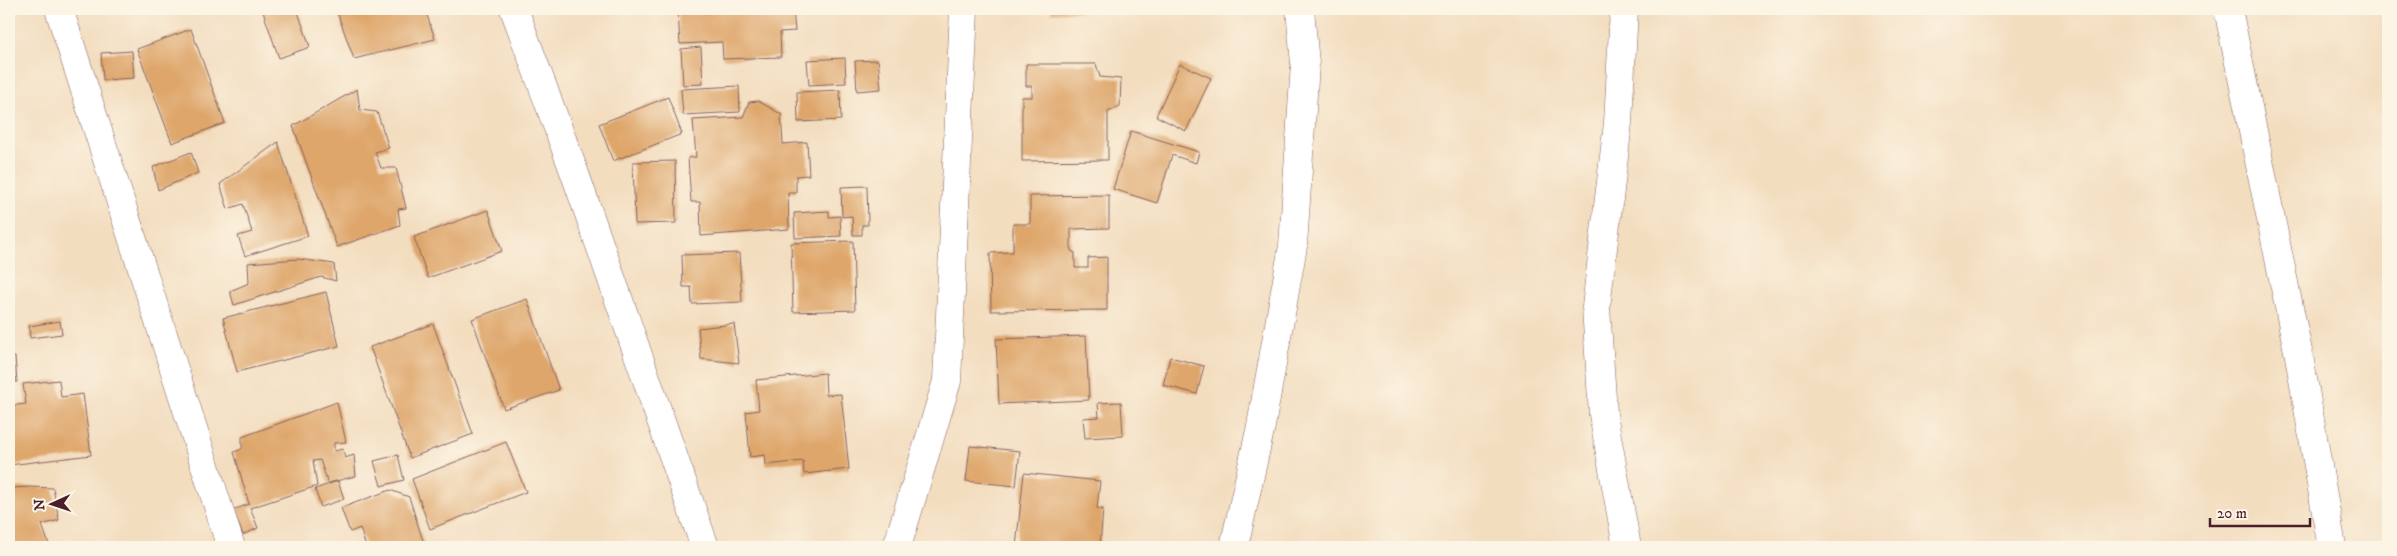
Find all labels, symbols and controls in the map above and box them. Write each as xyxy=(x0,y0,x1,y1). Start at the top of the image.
north arrow xyxy=(28,478,78,528)
scale bar xyxy=(2210,496,2310,528)
text: N xyxy=(31,498,49,511)
text: 20 m xyxy=(2217,504,2247,523)

